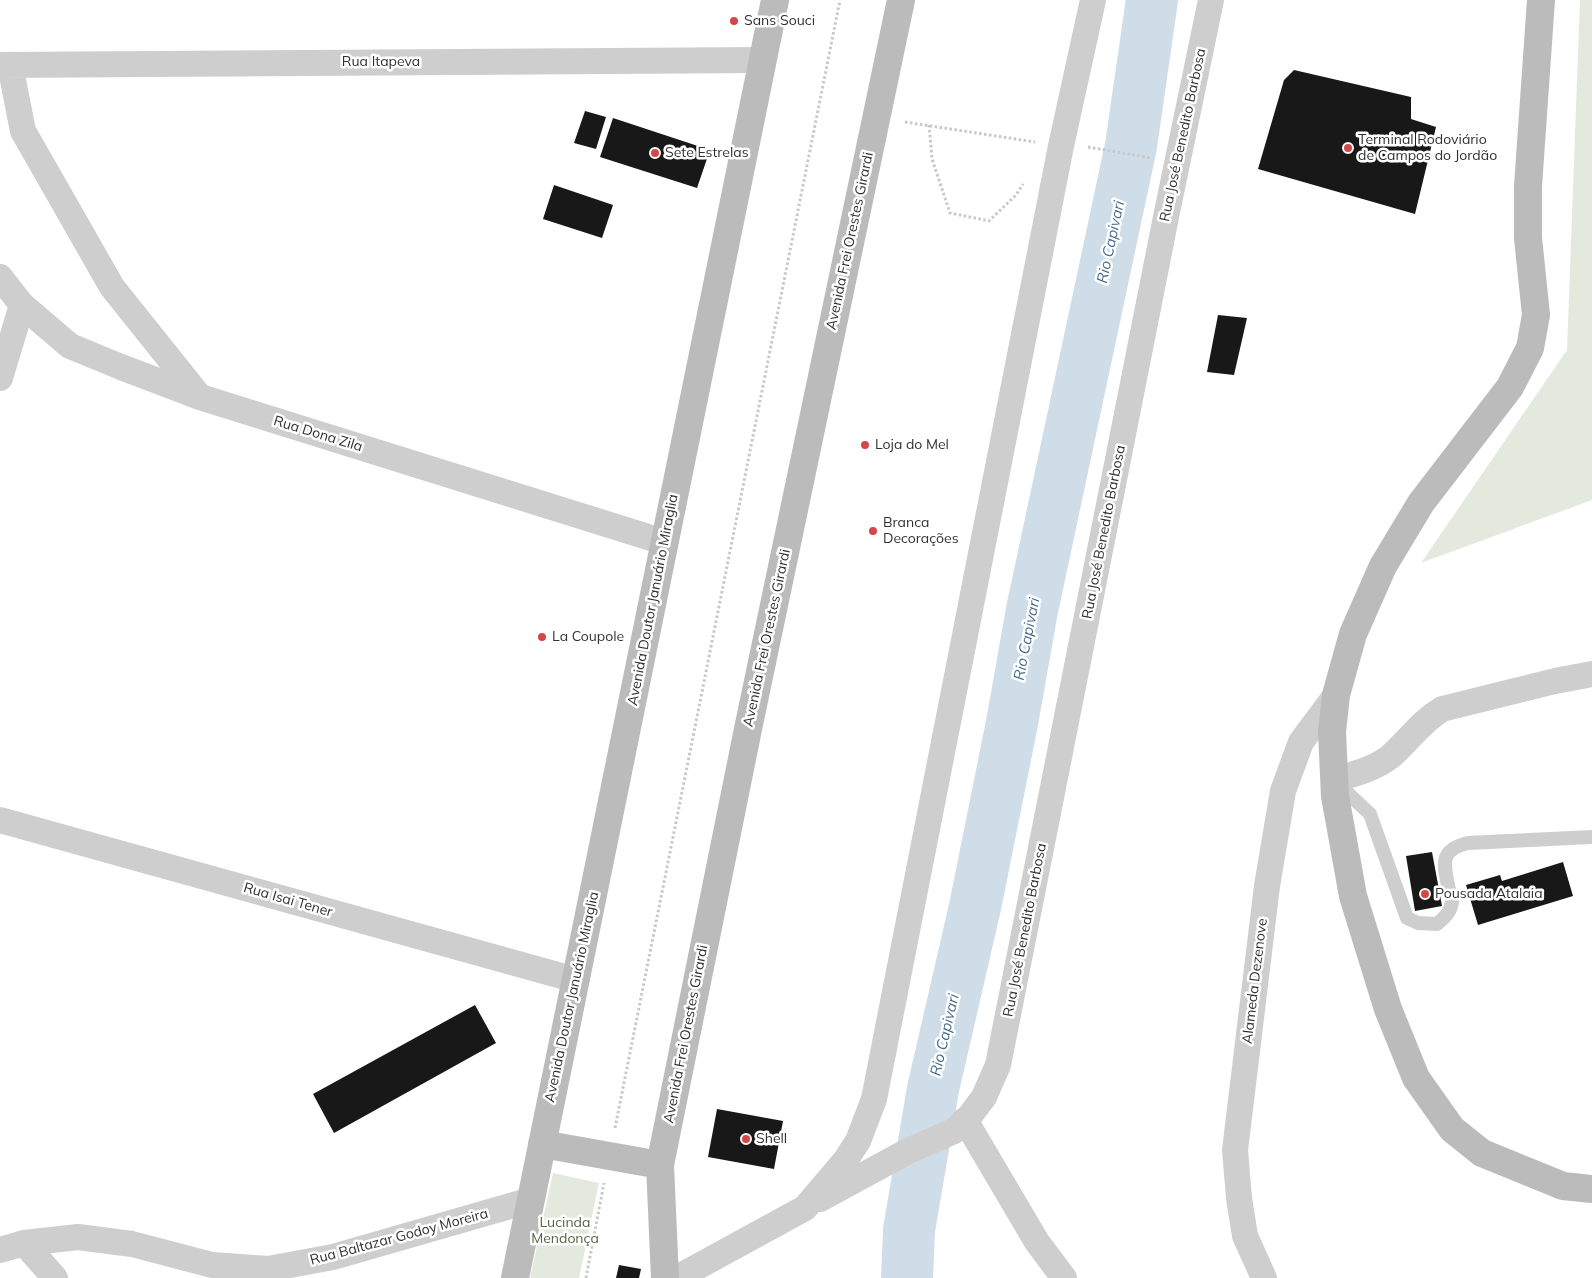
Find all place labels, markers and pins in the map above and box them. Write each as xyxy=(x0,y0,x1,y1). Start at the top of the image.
place label: Sans Souci xyxy=(744,13,815,29)
marker: Sans Souci xyxy=(728,15,740,27)
place label: Terminal Rodoviário de Campos do Jordão xyxy=(1358,132,1497,164)
marker: Terminal Rodoviário de Campos do Jordão xyxy=(1342,142,1354,154)
place label: Sete Estrelas xyxy=(665,145,749,161)
marker: Sete Estrelas xyxy=(649,147,661,159)
place label: Loja do Mel xyxy=(875,437,949,453)
marker: Loja do Mel xyxy=(859,439,871,451)
place label: Branca Decorações xyxy=(883,515,959,548)
marker: Branca Decorações xyxy=(867,525,879,537)
place label: La Coupole xyxy=(552,629,624,645)
marker: La Coupole xyxy=(536,631,548,643)
place label: Pousada Atalaia xyxy=(1435,886,1543,902)
marker: Pousada Atalaia xyxy=(1419,888,1431,900)
place label: Shell xyxy=(756,1131,787,1147)
marker: Shell xyxy=(740,1133,752,1145)

